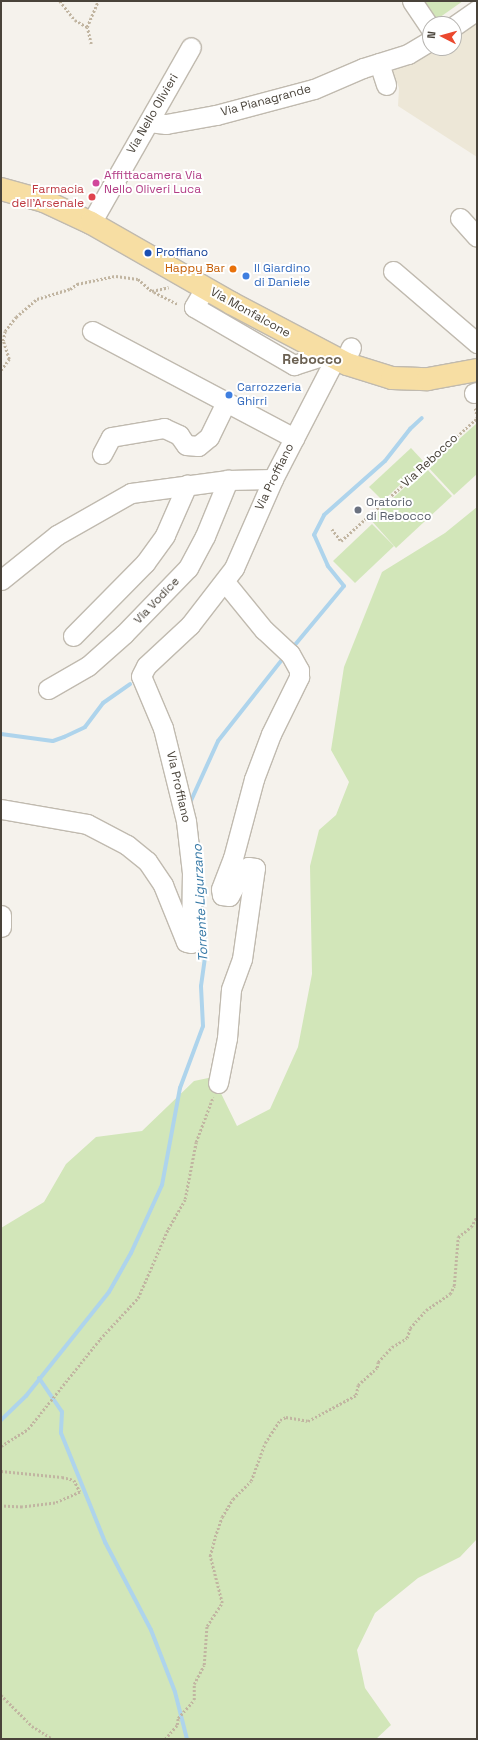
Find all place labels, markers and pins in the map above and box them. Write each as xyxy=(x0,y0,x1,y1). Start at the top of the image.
place label: Affittacamera Via Nello Oliveri Luca xyxy=(104,169,202,197)
marker: Affittacamera Via Nello Oliveri Luca xyxy=(91,178,101,188)
place label: Farmacia dell'Arsenale xyxy=(12,183,84,211)
marker: Farmacia dell'Arsenale xyxy=(87,192,97,202)
place label: Proffiano xyxy=(156,246,208,260)
marker: Proffiano xyxy=(143,248,153,258)
place label: Happy Bar xyxy=(165,262,225,276)
place label: Il Giardino di Daniele xyxy=(254,262,310,290)
marker: Happy Bar xyxy=(228,264,238,274)
marker: Il Giardino di Daniele xyxy=(241,271,251,281)
place label: Carrozzeria Ghirri xyxy=(237,381,301,409)
marker: Carrozzeria Ghirri xyxy=(224,390,234,400)
place label: Oratorio di Rebocco xyxy=(366,496,431,524)
marker: Oratorio di Rebocco xyxy=(353,505,363,515)

